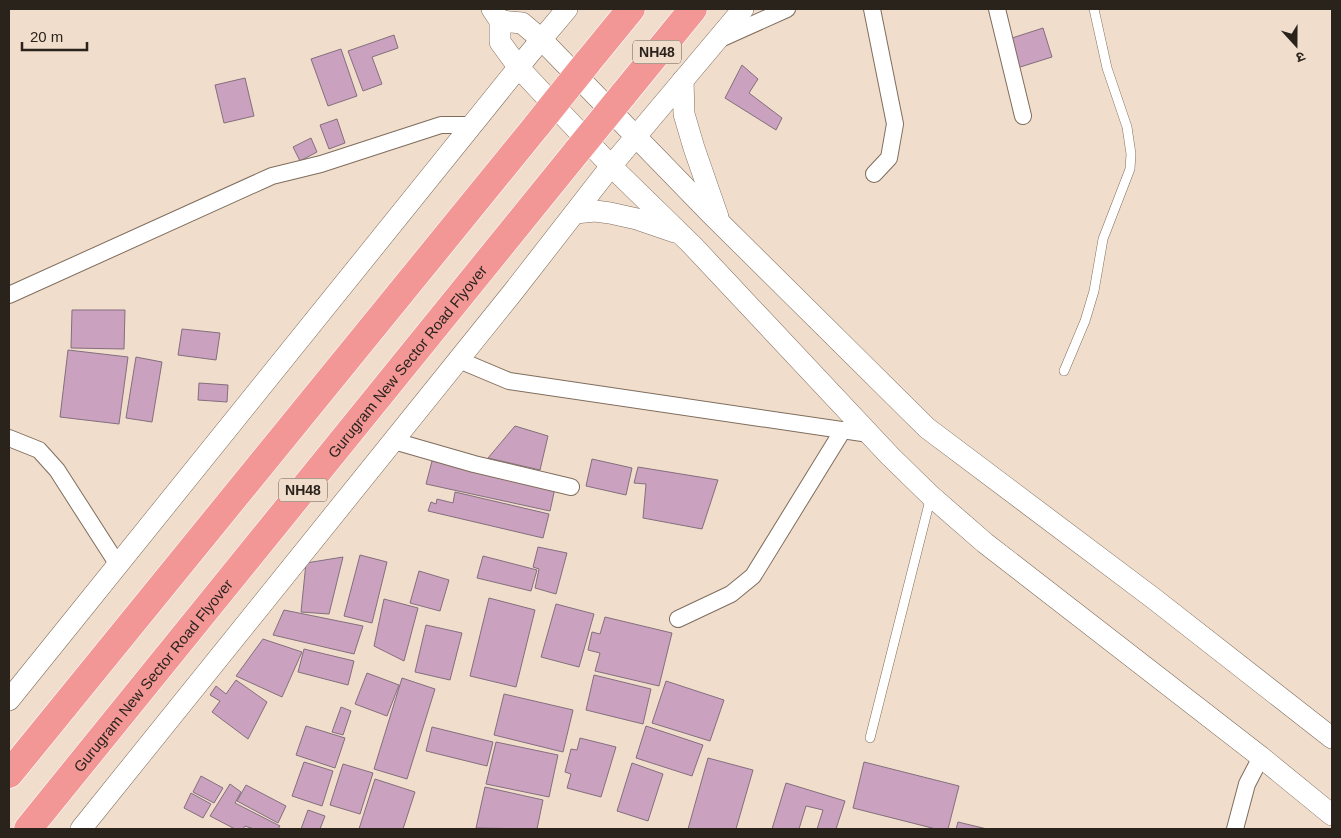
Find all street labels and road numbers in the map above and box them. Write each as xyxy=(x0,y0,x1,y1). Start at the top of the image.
road number: NH48 xyxy=(633,41,681,64)
street label: Gurugram New Sector Road Flyover xyxy=(324,262,490,461)
road number: NH48 xyxy=(279,478,327,502)
street label: Gurugram New Sector Road Flyover xyxy=(70,575,236,775)

